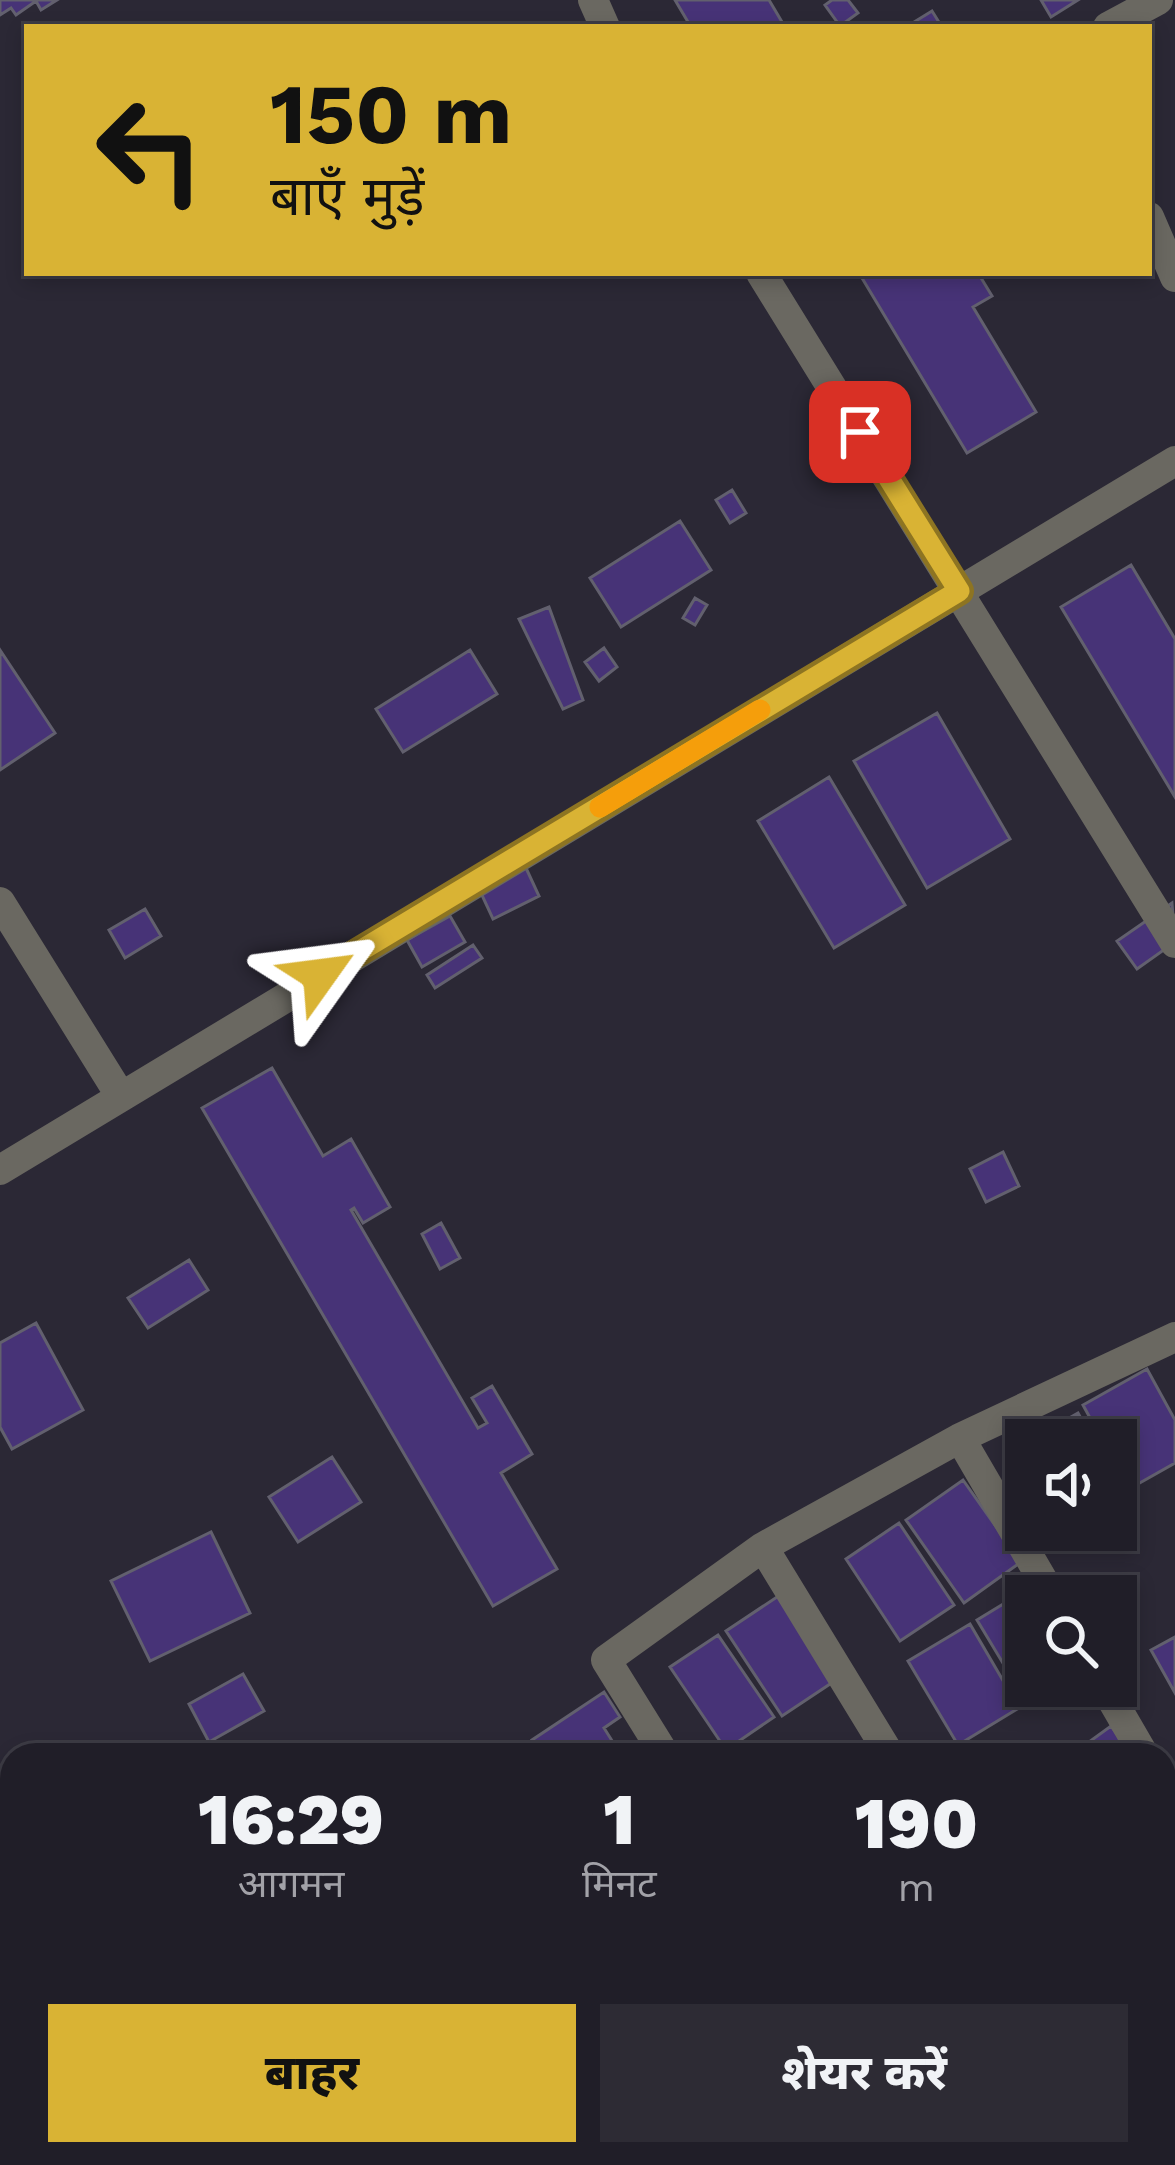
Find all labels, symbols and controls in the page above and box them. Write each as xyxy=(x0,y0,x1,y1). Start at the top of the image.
text: 150 m xyxy=(270,65,512,163)
icon: left xyxy=(72,72,228,228)
text: बाएँ मुड़ें xyxy=(270,165,424,228)
pin xyxy=(809,381,911,483)
icon: arrive xyxy=(827,399,893,465)
position arrow xyxy=(257,912,383,1038)
map controls xyxy=(1005,1419,1137,1707)
button: sound xyxy=(1005,1419,1137,1551)
button: search xyxy=(1005,1575,1137,1707)
text: 16:29 xyxy=(198,1777,384,1861)
text: 1 xyxy=(603,1777,635,1861)
text: 190 xyxy=(855,1781,978,1865)
text: आगमन xyxy=(238,1861,344,1906)
text: मिनट xyxy=(582,1861,657,1906)
text: m xyxy=(898,1865,935,1910)
button: बाहर xyxy=(48,2004,576,2142)
button: शेयर करें xyxy=(600,2004,1128,2142)

